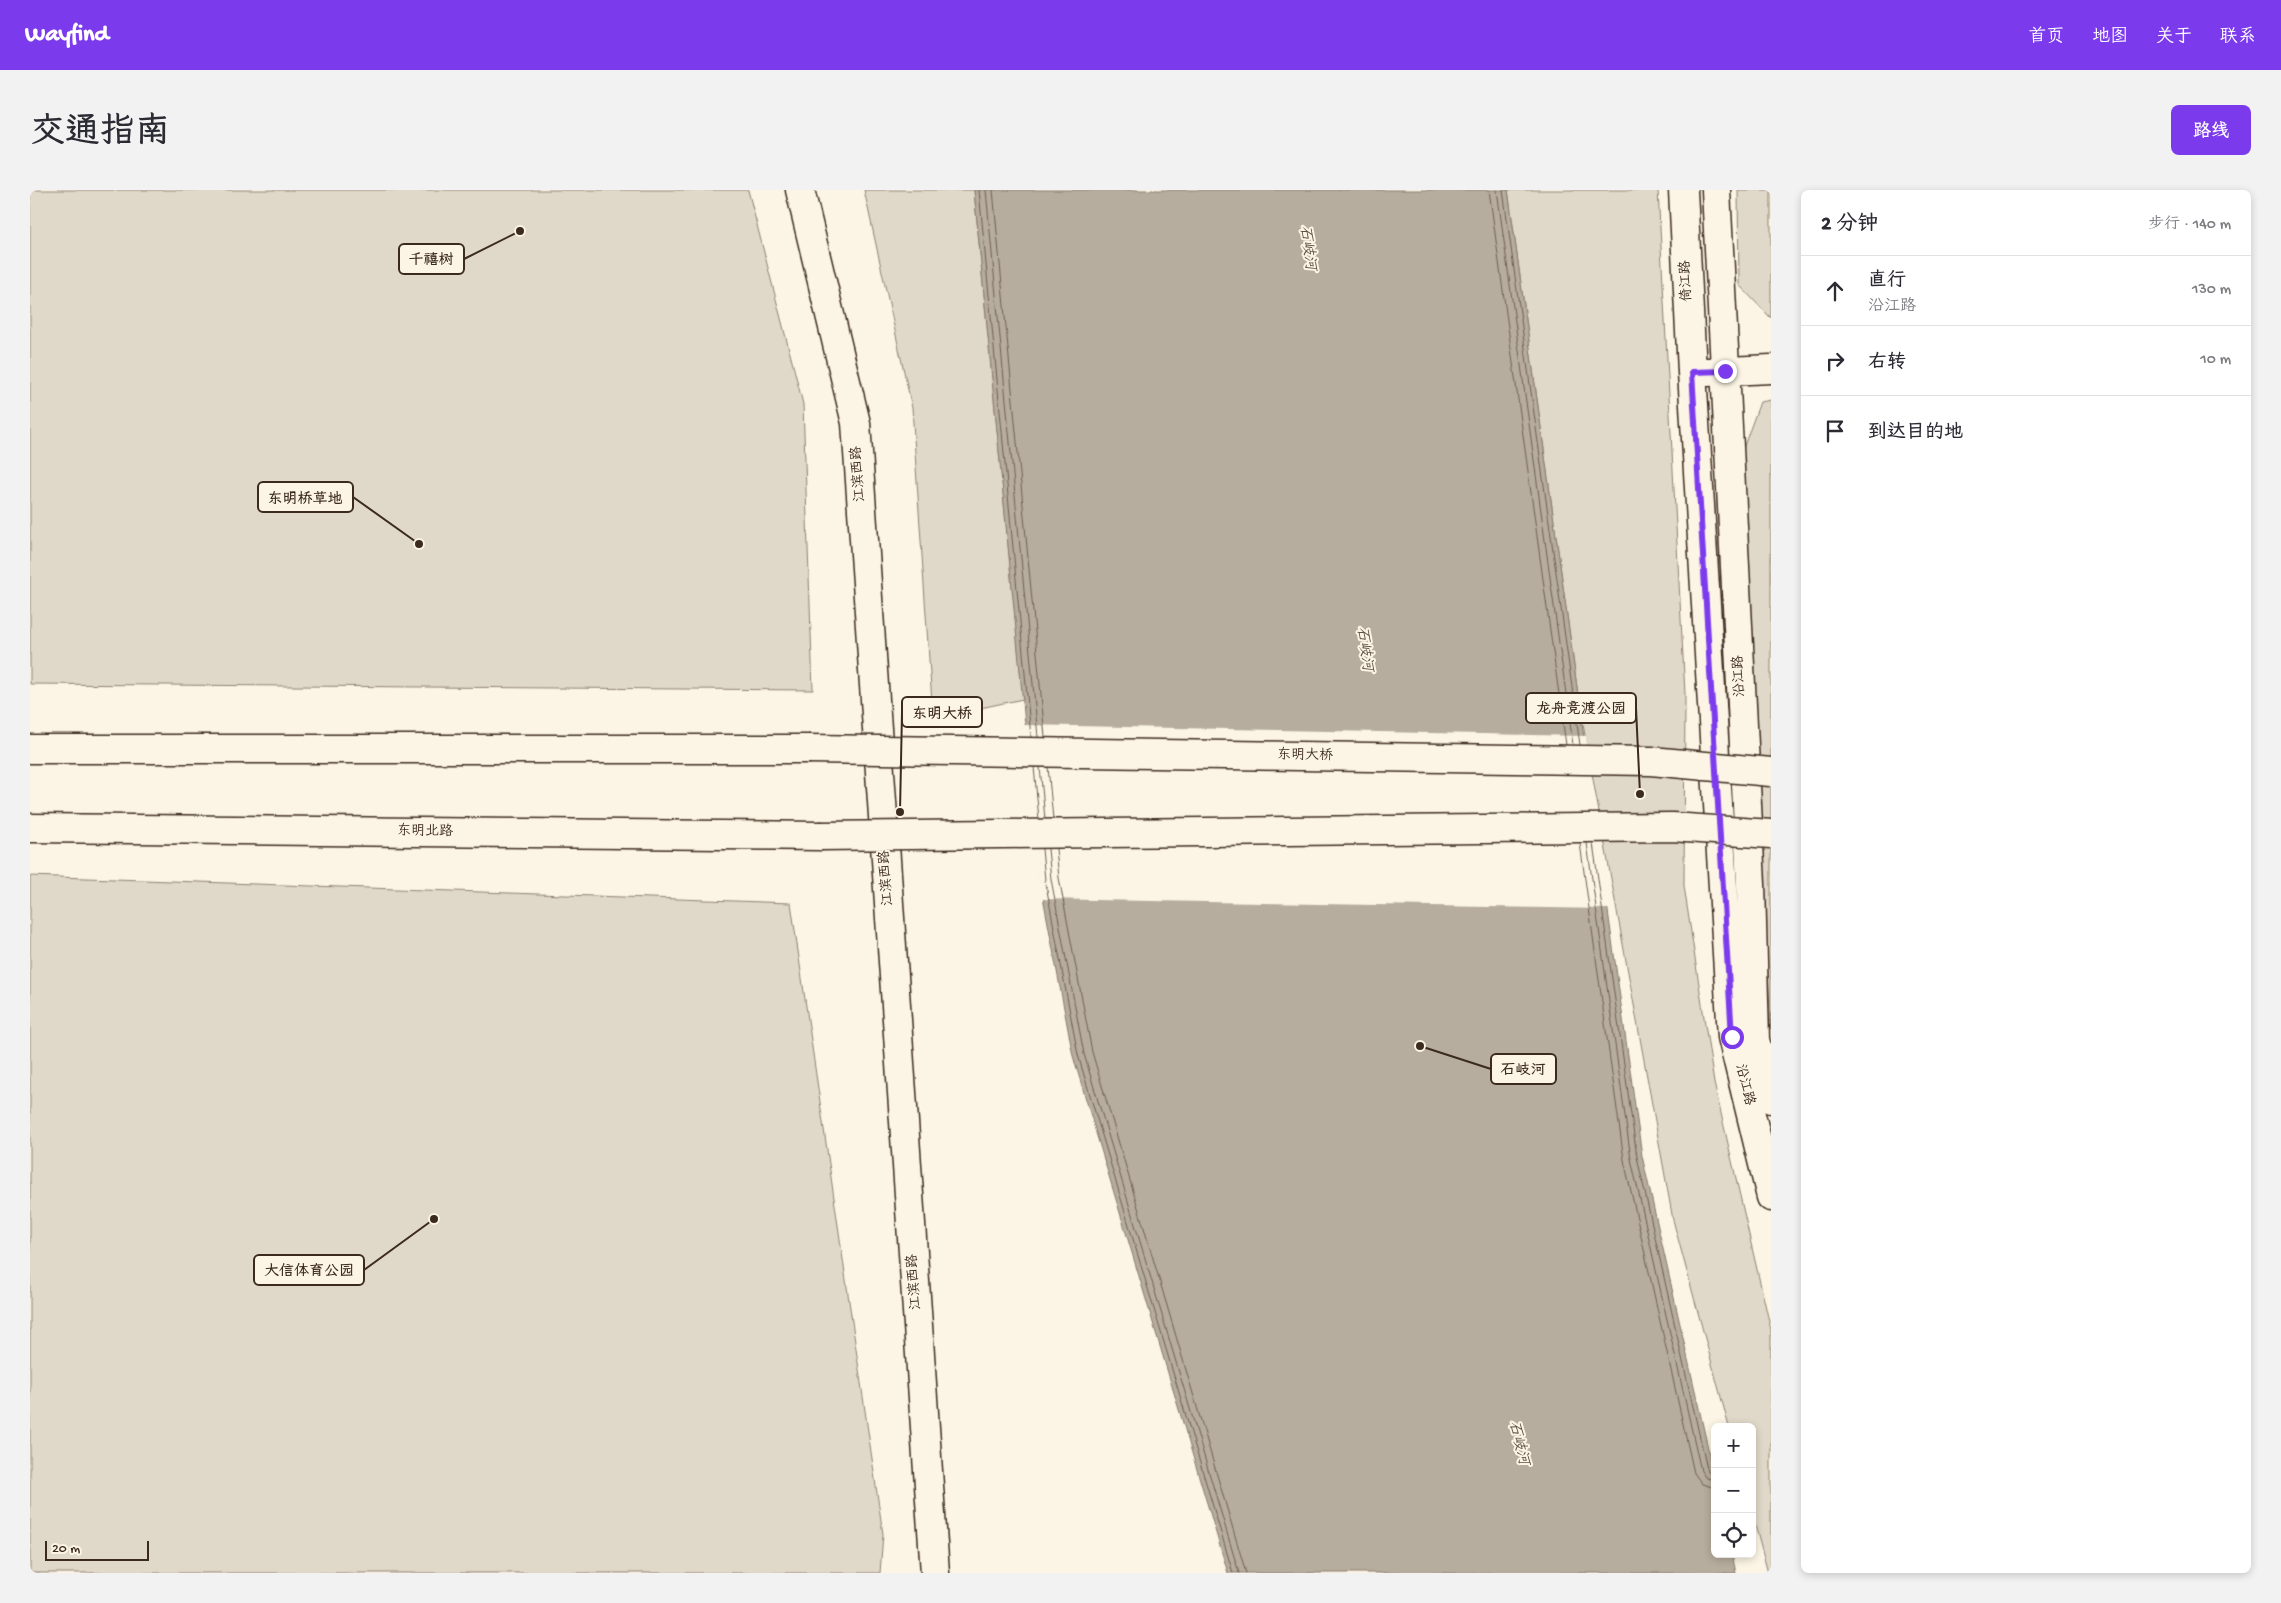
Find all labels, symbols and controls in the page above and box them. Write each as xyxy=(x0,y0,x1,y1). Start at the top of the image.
text: Wayfind xyxy=(25,21,109,50)
text: 首页 xyxy=(2028,27,2064,48)
text: 地图 xyxy=(2092,27,2128,48)
text: 关于 xyxy=(2156,27,2192,48)
text: 联系 xyxy=(2220,27,2256,48)
button: 路线 xyxy=(2171,105,2251,155)
text: 交通指南 xyxy=(30,114,170,155)
text: 2 分钟 xyxy=(1821,213,1878,238)
text: 步行 · 140 m xyxy=(2148,216,2231,235)
water label: 石岐河 xyxy=(1295,224,1320,274)
callout: 千禧树 xyxy=(399,244,464,274)
text: 千禧树 xyxy=(408,251,454,270)
street label: 倚江路 xyxy=(1676,260,1697,302)
text: 直行 xyxy=(1868,270,1906,293)
icon: ahead xyxy=(1821,277,1849,305)
text: 130 m xyxy=(2192,281,2231,300)
text: 沿江路 xyxy=(1868,298,1916,317)
icon: right xyxy=(1821,347,1849,375)
text: 10 m xyxy=(2200,351,2231,370)
text: 右转 xyxy=(1868,352,1906,375)
route end xyxy=(1714,360,1737,383)
icon: arrive xyxy=(1821,417,1849,445)
text: 到达目的地 xyxy=(1868,422,1963,445)
street label: 江滨西路 xyxy=(848,445,869,503)
callout: 东明桥草地 xyxy=(258,482,353,512)
text: 东明桥草地 xyxy=(267,490,343,509)
water label: 石岐河 xyxy=(1352,625,1377,675)
street label: 沿江路 xyxy=(1729,655,1750,697)
callout: 龙舟竞渡公园 xyxy=(1526,693,1636,723)
callout: 东明大桥 xyxy=(902,697,982,727)
text: 龙舟竞渡公园 xyxy=(1536,700,1626,719)
text: 东明大桥 xyxy=(912,705,972,724)
street label: 东明大桥 xyxy=(1277,747,1333,765)
street label: 东明北路 xyxy=(397,822,453,841)
street label: 江滨西路 xyxy=(876,849,897,907)
route start xyxy=(1721,1026,1744,1049)
callout: 石岐河 xyxy=(1491,1054,1556,1084)
text: 石岐河 xyxy=(1500,1062,1546,1080)
street label: 沿江路 xyxy=(1731,1062,1758,1107)
street label: 江滨西路 xyxy=(904,1253,925,1311)
callout: 大信体育公园 xyxy=(254,1255,364,1285)
text: 大信体育公园 xyxy=(264,1263,354,1281)
water label: 石岐河 xyxy=(1504,1419,1534,1470)
map controls xyxy=(1711,1423,1756,1558)
button: + xyxy=(1711,1423,1756,1468)
button: − xyxy=(1711,1468,1756,1513)
button: locate xyxy=(1711,1513,1756,1558)
scale bar xyxy=(45,1538,149,1561)
text: 20 m xyxy=(52,1541,80,1558)

